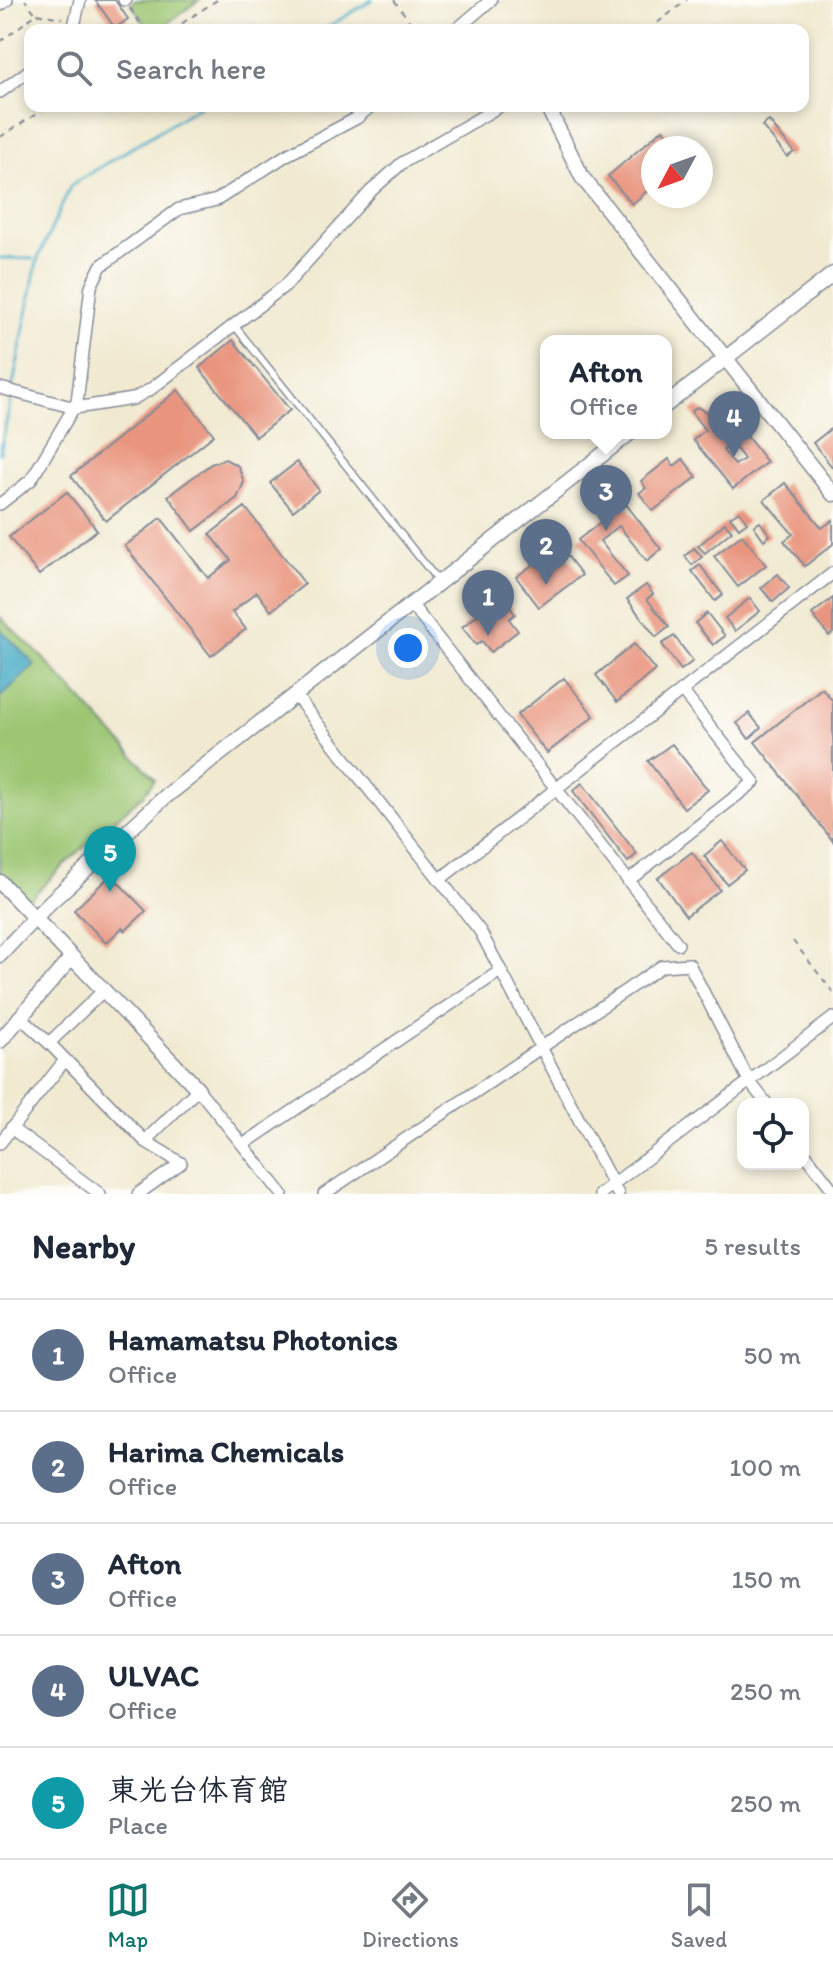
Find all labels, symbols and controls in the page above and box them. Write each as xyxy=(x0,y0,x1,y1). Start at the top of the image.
search box xyxy=(24,24,809,112)
icon: search xyxy=(52,46,96,90)
text: Search here xyxy=(116,50,266,87)
north arrow xyxy=(641,136,713,208)
popup xyxy=(540,335,672,439)
text: Afton xyxy=(569,353,643,390)
text: Office xyxy=(569,390,638,422)
pin: 4 xyxy=(708,391,760,457)
pin: 3 xyxy=(580,465,632,531)
pin: 2 xyxy=(520,519,572,585)
pin: 1 xyxy=(462,570,514,636)
your location xyxy=(388,628,428,668)
pin: 5 xyxy=(84,826,136,892)
map controls xyxy=(737,1098,809,1170)
button: locate xyxy=(737,1098,809,1170)
text: Nearby xyxy=(32,1226,135,1267)
text: 5 results xyxy=(704,1230,801,1262)
text: Hamamatsu Photonics xyxy=(108,1321,398,1358)
text: 1 xyxy=(52,1339,64,1371)
text: 50 m xyxy=(744,1339,801,1371)
text: Office xyxy=(108,1358,177,1390)
text: Harima Chemicals xyxy=(108,1433,344,1470)
text: 2 xyxy=(51,1451,65,1483)
text: 100 m xyxy=(729,1451,801,1483)
text: Office xyxy=(108,1470,177,1502)
text: Afton xyxy=(108,1545,182,1582)
text: 3 xyxy=(51,1563,65,1595)
text: 150 m xyxy=(732,1563,801,1595)
text: Office xyxy=(108,1582,177,1614)
text: ULVAC xyxy=(108,1657,199,1694)
text: 4 xyxy=(50,1675,66,1707)
text: 250 m xyxy=(730,1675,801,1707)
text: Office xyxy=(108,1694,177,1726)
text: 東光台体育館 xyxy=(108,1771,288,1808)
text: 5 xyxy=(51,1787,65,1819)
text: 250 m xyxy=(730,1787,801,1819)
text: Place xyxy=(108,1809,168,1841)
tab: Map xyxy=(106,1878,150,1953)
tab: Directions xyxy=(362,1878,459,1953)
tab: Saved xyxy=(671,1878,727,1953)

